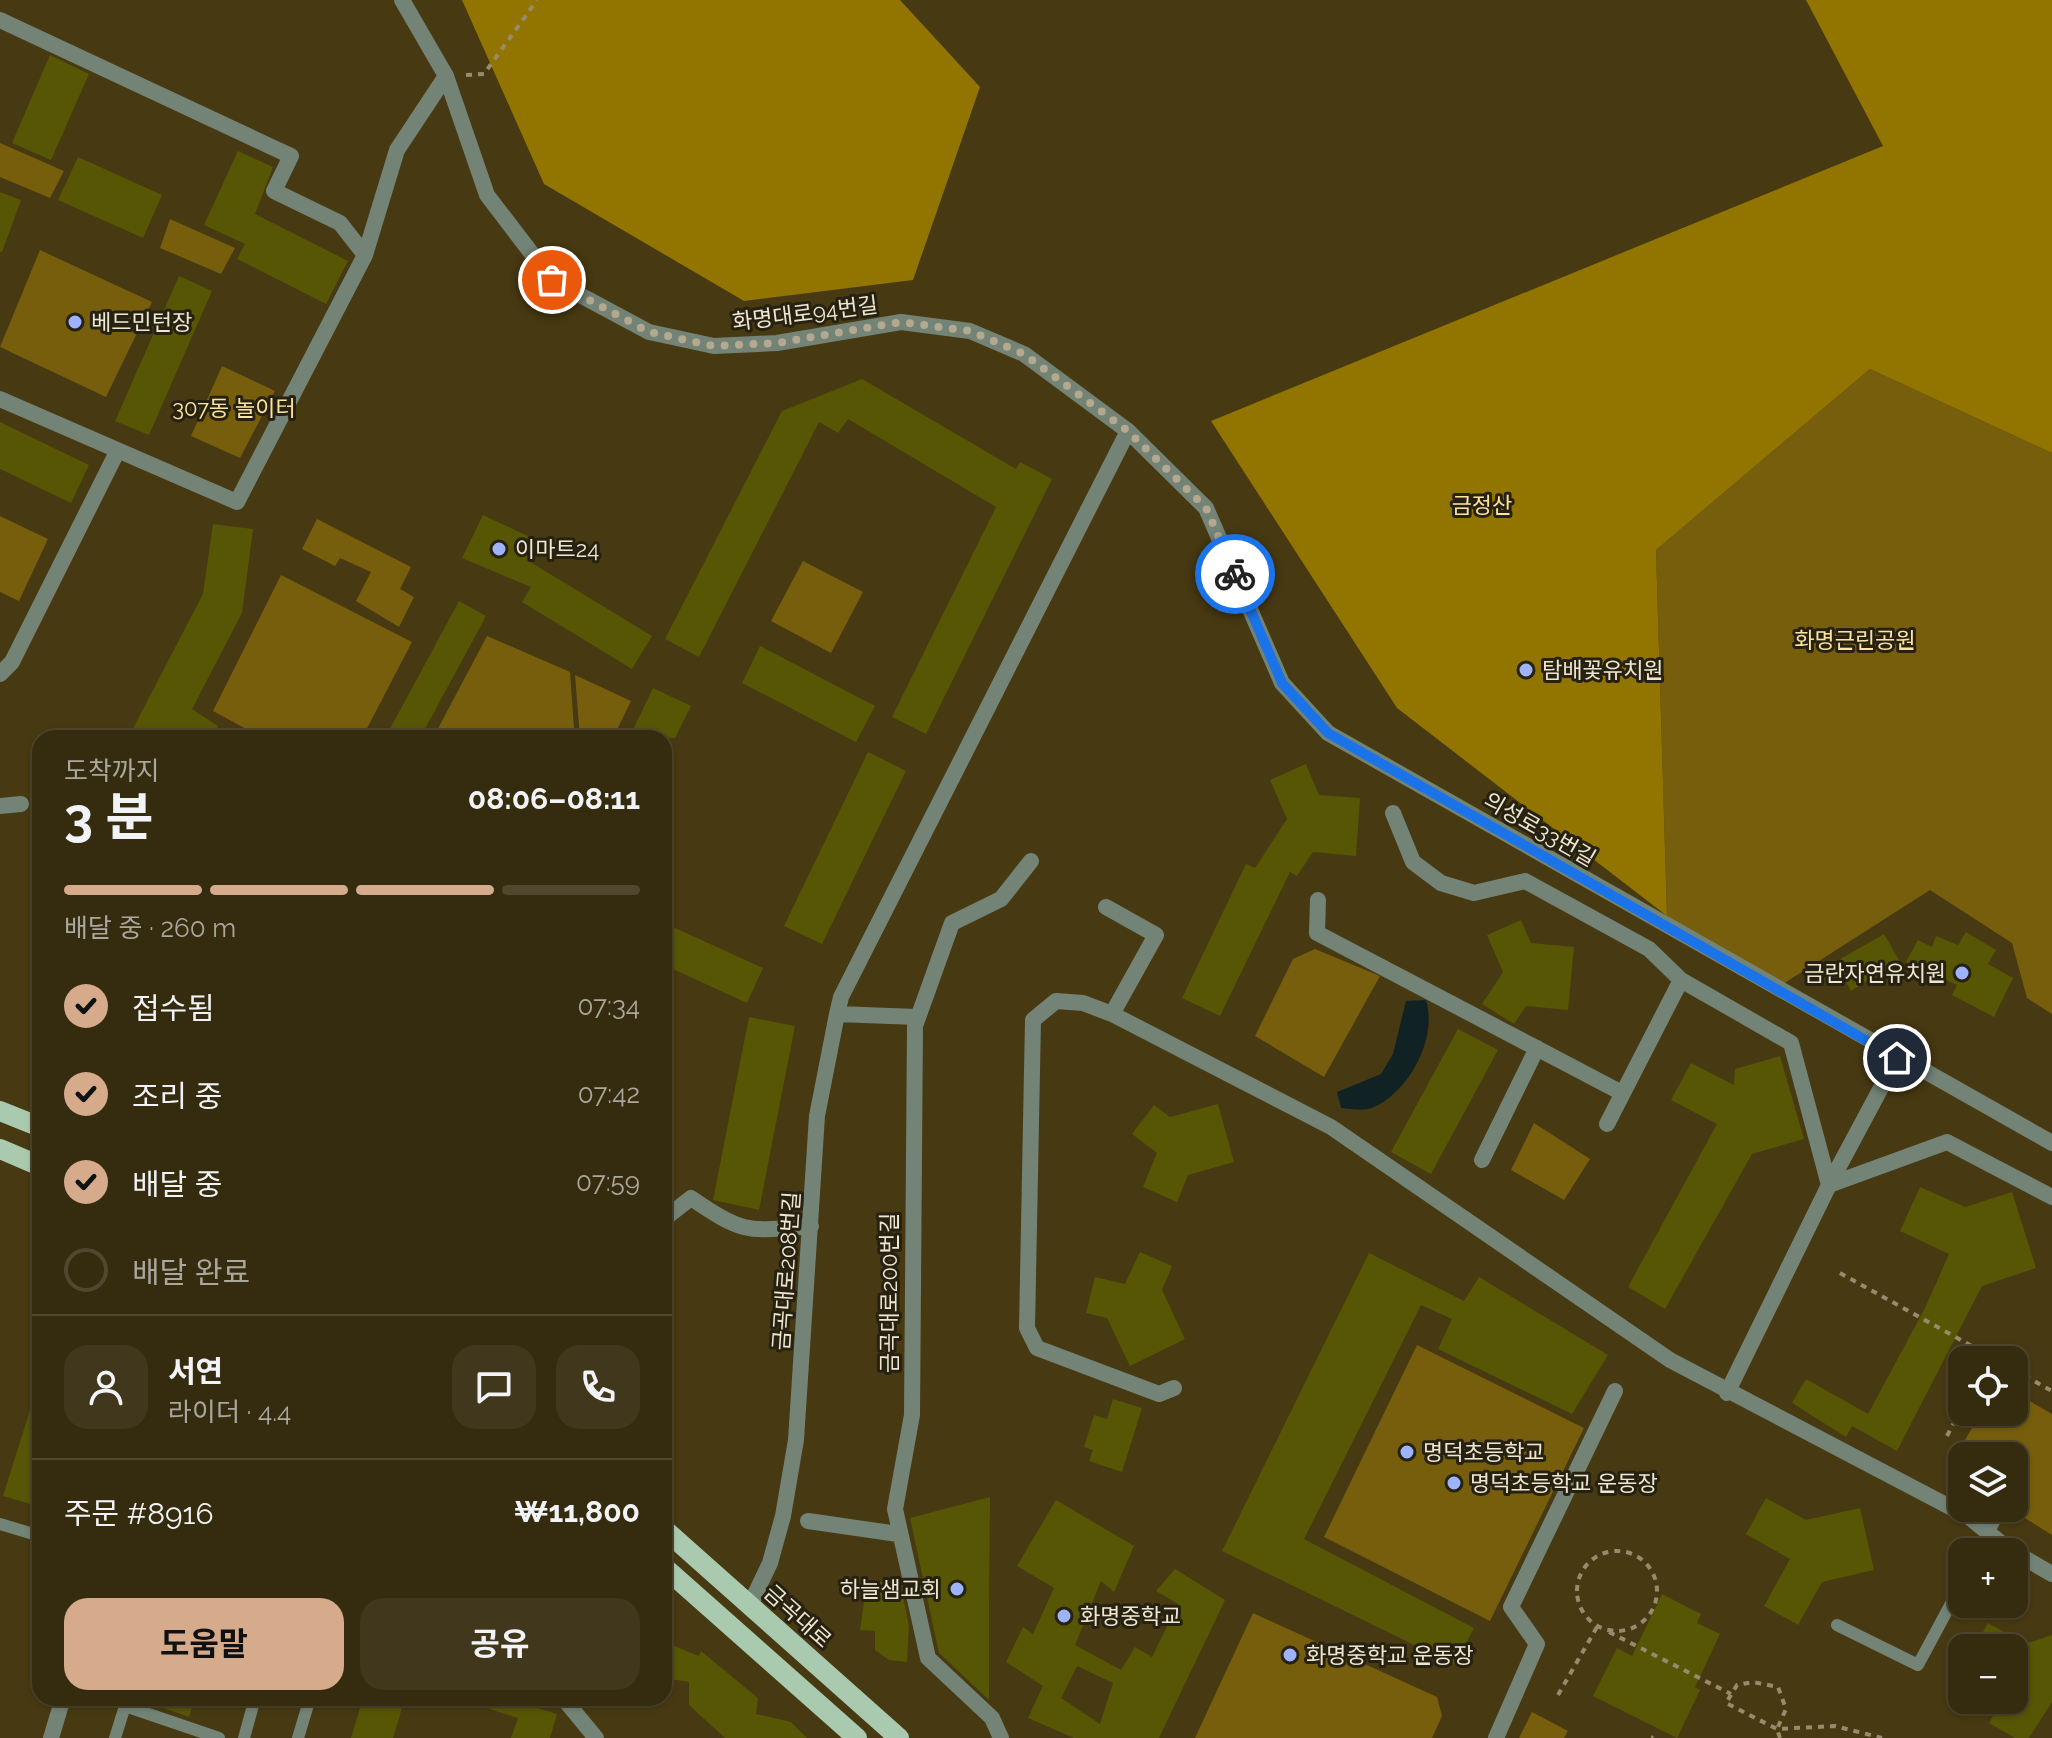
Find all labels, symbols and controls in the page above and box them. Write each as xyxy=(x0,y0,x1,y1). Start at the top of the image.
pin xyxy=(518,246,586,314)
icon: bag xyxy=(530,258,574,302)
street label: 화명대로94번길 xyxy=(731,291,879,335)
place label: 베드민턴장 xyxy=(91,309,192,335)
marker: 베드민턴장 xyxy=(66,313,84,331)
park label: 307동 놀이터 xyxy=(172,395,296,421)
park label: 금정산 xyxy=(1452,492,1512,518)
courier xyxy=(1195,534,1275,614)
place label: 이마트24 xyxy=(515,536,599,562)
marker: 이마트24 xyxy=(490,540,508,558)
icon: bike xyxy=(1213,552,1257,596)
park label: 화명근린공원 xyxy=(1794,627,1916,653)
place label: 탐배꽃유치원 xyxy=(1542,657,1663,683)
marker: 탐배꽃유치원 xyxy=(1517,661,1535,679)
text: 도착까지 xyxy=(64,756,160,786)
text: 08:06–08:11 xyxy=(468,781,640,816)
text: 3 분 xyxy=(64,786,153,847)
street label: 의성로33번길 xyxy=(1480,787,1600,871)
text: 배달 중 · 260 m xyxy=(64,913,236,943)
place label: 금란자연유치원 xyxy=(1804,960,1946,986)
marker: 금란자연유치원 xyxy=(1953,964,1971,982)
icon: check xyxy=(64,984,108,1028)
text: 접수됨 xyxy=(132,991,215,1026)
text: 07:34 xyxy=(577,991,640,1021)
pin xyxy=(1863,1024,1931,1092)
icon: home xyxy=(1875,1036,1919,1080)
icon: check xyxy=(64,1072,108,1116)
text: 조리 중 xyxy=(132,1079,222,1114)
text: 07:42 xyxy=(578,1079,640,1109)
icon: check xyxy=(64,1160,108,1204)
text: 배달 중 xyxy=(132,1167,222,1202)
text: 07:59 xyxy=(576,1167,640,1197)
street label: 금곡대로208번길 xyxy=(767,1191,805,1351)
street label: 금곡대로200번길 xyxy=(876,1213,902,1373)
text: 배달 완료 xyxy=(132,1255,250,1290)
button: person xyxy=(64,1345,148,1429)
button: chat xyxy=(452,1345,536,1429)
button: phone xyxy=(556,1345,640,1429)
map controls xyxy=(1948,1346,2028,1714)
button: locate xyxy=(1948,1346,2028,1426)
text: 서연 xyxy=(168,1354,223,1389)
text: 라이더 · 4.4 xyxy=(168,1397,291,1427)
place label: 명덕초등학교 xyxy=(1423,1439,1544,1465)
button: layers xyxy=(1948,1442,2028,1522)
marker: 명덕초등학교 xyxy=(1398,1443,1416,1461)
place label: 명덕초등학교 운동장 xyxy=(1470,1470,1658,1496)
marker: 명덕초등학교 운동장 xyxy=(1445,1474,1463,1492)
text: ₩11,800 xyxy=(514,1494,640,1529)
text: 주문 #8916 xyxy=(64,1496,214,1531)
button: + xyxy=(1948,1538,2028,1618)
place label: 하늘샘교회 xyxy=(840,1576,941,1602)
street label: 금곡대로 xyxy=(759,1579,837,1653)
marker: 하늘샘교회 xyxy=(948,1580,966,1598)
button: 도움말 xyxy=(64,1598,344,1690)
button: 공유 xyxy=(360,1598,640,1690)
place label: 화명중학교 xyxy=(1080,1603,1181,1629)
marker: 화명중학교 xyxy=(1055,1607,1073,1625)
button: − xyxy=(1948,1634,2028,1714)
place label: 화명중학교 운동장 xyxy=(1306,1642,1474,1668)
marker: 화명중학교 운동장 xyxy=(1281,1646,1299,1664)

